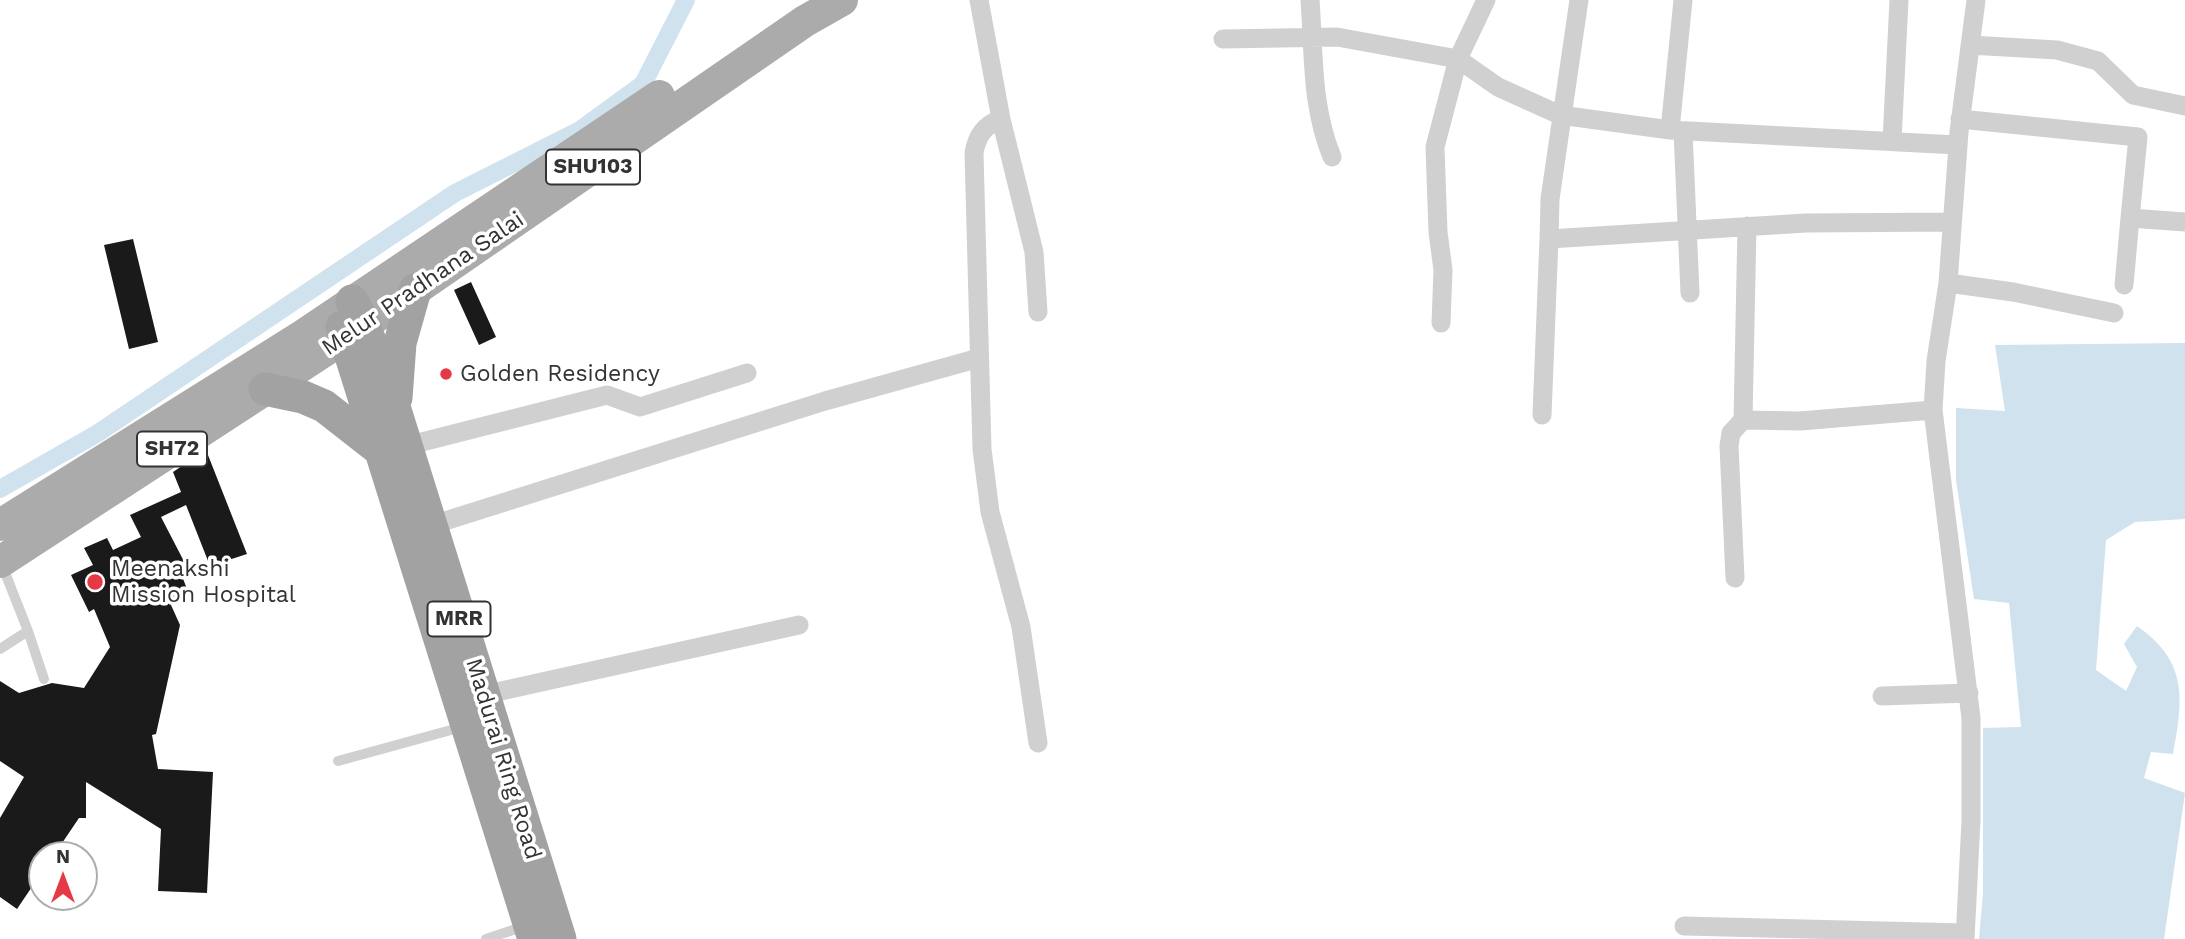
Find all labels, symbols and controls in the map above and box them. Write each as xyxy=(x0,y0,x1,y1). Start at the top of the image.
road number: SHU103 xyxy=(546,150,640,184)
street label: Melur Pradhana Salai xyxy=(317,206,529,362)
place label: Golden Residency xyxy=(460,360,660,388)
marker: Golden Residency xyxy=(438,366,454,382)
road number: SH72 xyxy=(137,432,207,466)
place label: Meenakshi Mission Hospital xyxy=(111,555,296,609)
marker: Meenakshi Mission Hospital xyxy=(85,572,105,592)
road number: MRR xyxy=(428,602,490,636)
street label: Madurai Ring Road xyxy=(459,655,547,863)
north arrow xyxy=(28,841,98,911)
text: N xyxy=(56,845,70,868)

